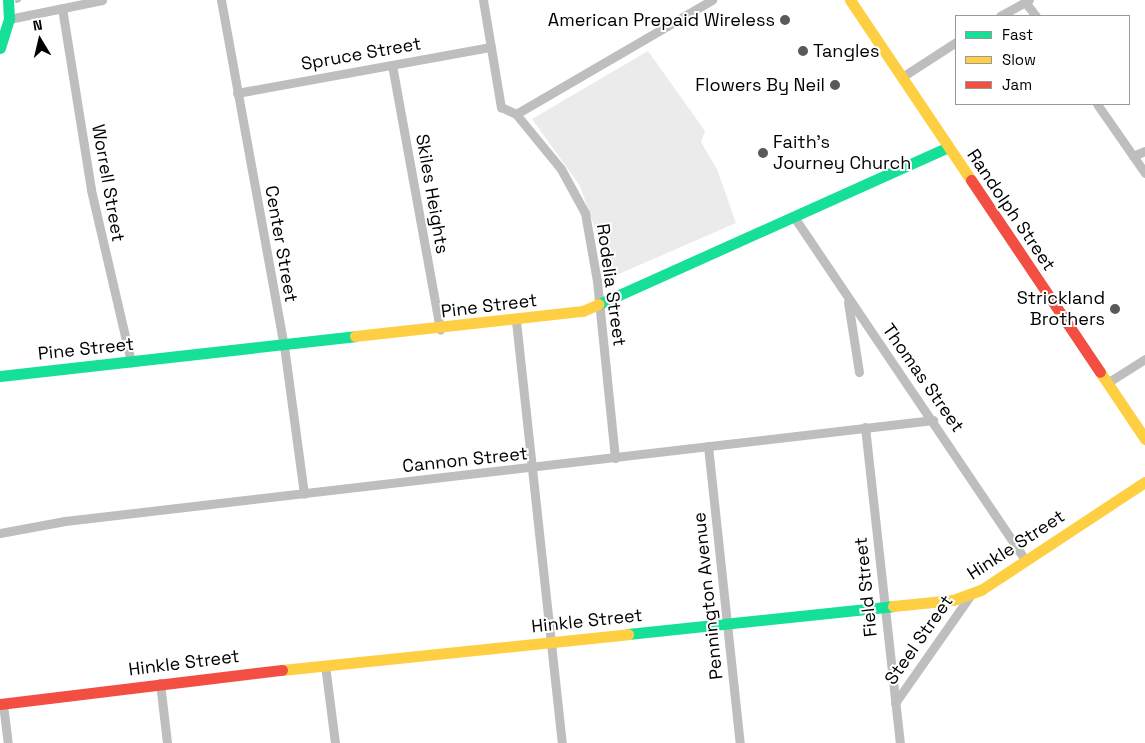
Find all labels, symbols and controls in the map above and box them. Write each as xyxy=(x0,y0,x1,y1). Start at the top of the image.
place label: American Prepaid Wireless xyxy=(548,9,775,31)
marker: American Prepaid Wireless xyxy=(779,14,791,26)
north arrow xyxy=(15,15,65,65)
legend xyxy=(955,15,1130,105)
text: N xyxy=(32,16,44,35)
text: Fast xyxy=(1002,25,1033,44)
street label: Spruce Street xyxy=(299,33,423,75)
place label: Tangles xyxy=(813,40,880,62)
marker: Tangles xyxy=(797,45,809,57)
text: Slow xyxy=(1002,50,1036,69)
place label: Flowers By Neil xyxy=(695,74,825,96)
text: Jam xyxy=(1002,75,1032,94)
marker: Flowers By Neil xyxy=(829,79,841,91)
street label: Worrell Street xyxy=(87,123,129,243)
street label: Skiles Heights xyxy=(411,132,453,256)
place label: Faith's Journey Church xyxy=(773,132,911,174)
street label: Randolph Street xyxy=(962,145,1060,275)
marker: Faith's Journey Church xyxy=(757,147,769,159)
street label: Center Street xyxy=(260,184,302,304)
street label: Rodelia Street xyxy=(592,222,630,348)
place label: Strickland Brothers xyxy=(1017,288,1105,330)
street label: Pine Street xyxy=(440,289,538,323)
marker: Strickland Brothers xyxy=(1109,303,1121,315)
street label: Thomas Street xyxy=(878,320,968,436)
street label: Pine Street xyxy=(37,333,135,365)
street label: Cannon Street xyxy=(401,443,529,477)
street label: Hinkle Street xyxy=(963,506,1069,584)
street label: Pennington Avenue xyxy=(688,511,728,681)
street label: Field Street xyxy=(850,536,882,638)
street label: Steel Street xyxy=(880,591,958,689)
street label: Hinkle Street xyxy=(530,604,644,638)
street label: Hinkle Street xyxy=(127,645,241,681)

